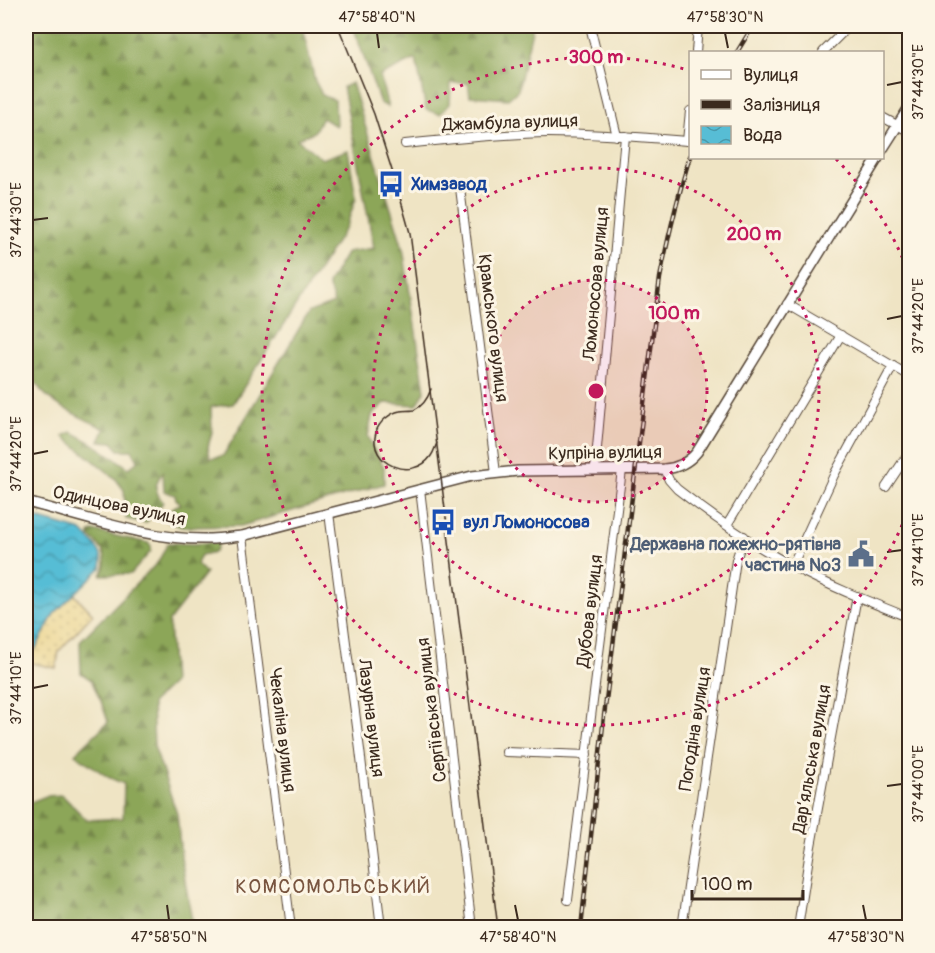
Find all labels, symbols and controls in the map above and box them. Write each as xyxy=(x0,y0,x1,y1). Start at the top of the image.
text: 47°58'40"N xyxy=(338,8,416,27)
text: 47°58'30"N xyxy=(687,8,763,27)
text: 37°44'30"E xyxy=(909,44,928,120)
text: 300 m xyxy=(569,46,623,69)
legend xyxy=(689,51,884,159)
text: Вулиця xyxy=(743,64,798,87)
text: Залізниця xyxy=(743,94,820,117)
street label: Джамбула вулиця xyxy=(441,109,578,137)
text: Вода xyxy=(743,124,782,147)
bus stop icon: Химзавод xyxy=(376,169,406,199)
place label: Химзавод xyxy=(411,173,487,196)
text: 37°44'30"E xyxy=(7,182,26,258)
street label: Ломоносова вулиця xyxy=(578,206,614,363)
text: 200 m xyxy=(727,223,781,246)
street label: Крамського вулиця xyxy=(473,253,513,403)
text: 37°44'20"E xyxy=(909,278,928,354)
text: 100 m xyxy=(648,302,700,325)
centre of rings xyxy=(586,381,606,401)
text: 37°44'20"E xyxy=(7,416,26,492)
street label: Купріна вулиця xyxy=(548,441,662,465)
street label: Одинцова вулиця xyxy=(51,481,187,531)
bus stop icon: вул Ломоносова xyxy=(428,507,458,537)
place label: вул Ломоносова xyxy=(463,511,590,534)
text: 37°44'10"E xyxy=(909,513,928,587)
place label: Державна пожежно-рятівна частина №3 xyxy=(629,533,842,577)
public building icon: Державна пожежно-рятівна частина №3 xyxy=(846,539,876,569)
street label: Дубова вулиця xyxy=(572,553,608,670)
street label: Сергіївська вулиця xyxy=(412,636,452,784)
text: 37°44'10"E xyxy=(7,651,26,725)
street label: Лазурна вулиця xyxy=(352,657,390,778)
street label: Погодіна вулиця xyxy=(674,665,716,793)
street label: Чекаліна вулиця xyxy=(263,667,301,793)
street label: Дар’яльська вулиця xyxy=(787,683,836,836)
text: 37°44'00"E xyxy=(909,745,928,823)
scale bar xyxy=(692,863,803,901)
text: 100 m xyxy=(701,873,753,896)
district label: КОМСОМОЛЬСЬКИЙ xyxy=(235,874,431,899)
text: 47°58'50"N xyxy=(131,928,207,947)
text: 47°58'40"N xyxy=(479,928,557,947)
text: 47°58'30"N xyxy=(828,928,904,947)

